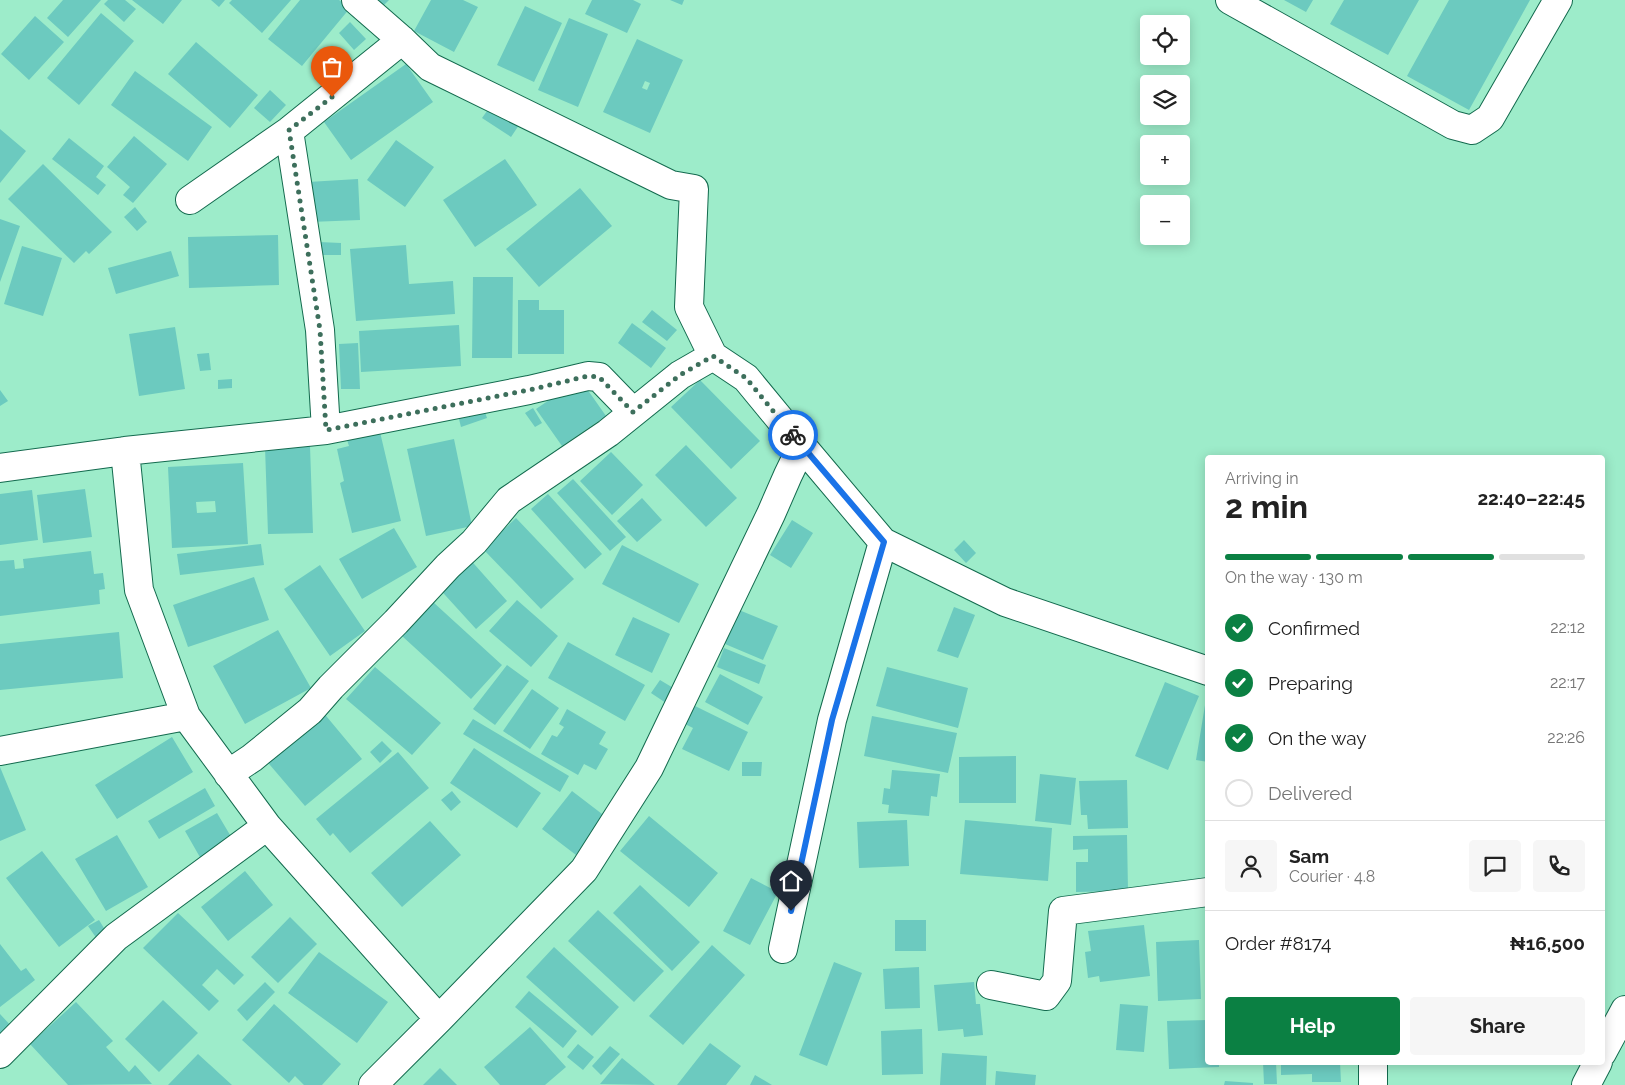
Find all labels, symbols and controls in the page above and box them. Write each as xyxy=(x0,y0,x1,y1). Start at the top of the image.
map controls xyxy=(1140,15,1190,245)
button: locate xyxy=(1140,15,1190,65)
pin xyxy=(311,46,353,97)
icon: bag xyxy=(318,53,346,81)
button: layers xyxy=(1140,75,1190,125)
button: + xyxy=(1140,135,1190,185)
button: − xyxy=(1140,195,1190,245)
courier xyxy=(768,410,818,460)
icon: bike xyxy=(779,421,807,449)
text: Arriving in xyxy=(1225,469,1299,488)
text: 22:40–22:45 xyxy=(1477,487,1585,509)
text: 2 min xyxy=(1225,488,1308,525)
text: On the way · 130 m xyxy=(1225,568,1363,587)
icon: check xyxy=(1225,614,1253,642)
text: Confirmed xyxy=(1268,617,1360,639)
text: 22:12 xyxy=(1550,618,1585,637)
icon: check xyxy=(1225,669,1253,697)
text: Preparing xyxy=(1268,672,1353,694)
text: 22:17 xyxy=(1550,673,1585,692)
icon: check xyxy=(1225,724,1253,752)
text: On the way xyxy=(1268,727,1367,749)
text: 22:26 xyxy=(1547,728,1585,747)
text: Delivered xyxy=(1268,782,1352,804)
button: person xyxy=(1225,840,1277,892)
button: chat xyxy=(1469,840,1521,892)
button: phone xyxy=(1533,840,1585,892)
text: Sam xyxy=(1289,845,1329,867)
pin xyxy=(770,860,812,911)
icon: home xyxy=(777,867,805,895)
text: Courier · 4.8 xyxy=(1289,867,1375,886)
text: Order #8174 xyxy=(1225,932,1331,954)
text: ₦16,500 xyxy=(1509,932,1585,954)
button: Help xyxy=(1225,997,1400,1055)
button: Share xyxy=(1410,997,1585,1055)

